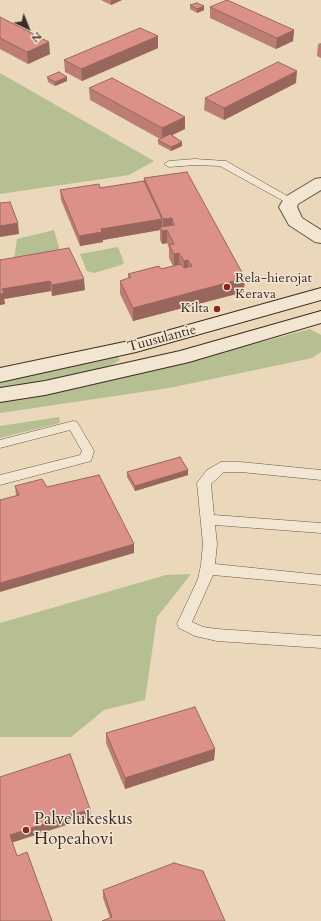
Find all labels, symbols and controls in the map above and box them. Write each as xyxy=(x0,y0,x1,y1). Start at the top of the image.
north arrow xyxy=(8,8,48,48)
text: N xyxy=(28,28,45,46)
place label: Rela-hierojat Kerava xyxy=(235,271,312,304)
marker: Rela-hierojat Kerava xyxy=(222,282,232,292)
place label: Kilta xyxy=(181,301,209,317)
marker: Kilta xyxy=(212,304,222,314)
street label: Tuusulantie xyxy=(126,322,198,356)
place label: Palvelukeskus Hopeahovi xyxy=(34,810,132,850)
marker: Palvelukeskus Hopeahovi xyxy=(21,825,31,835)

